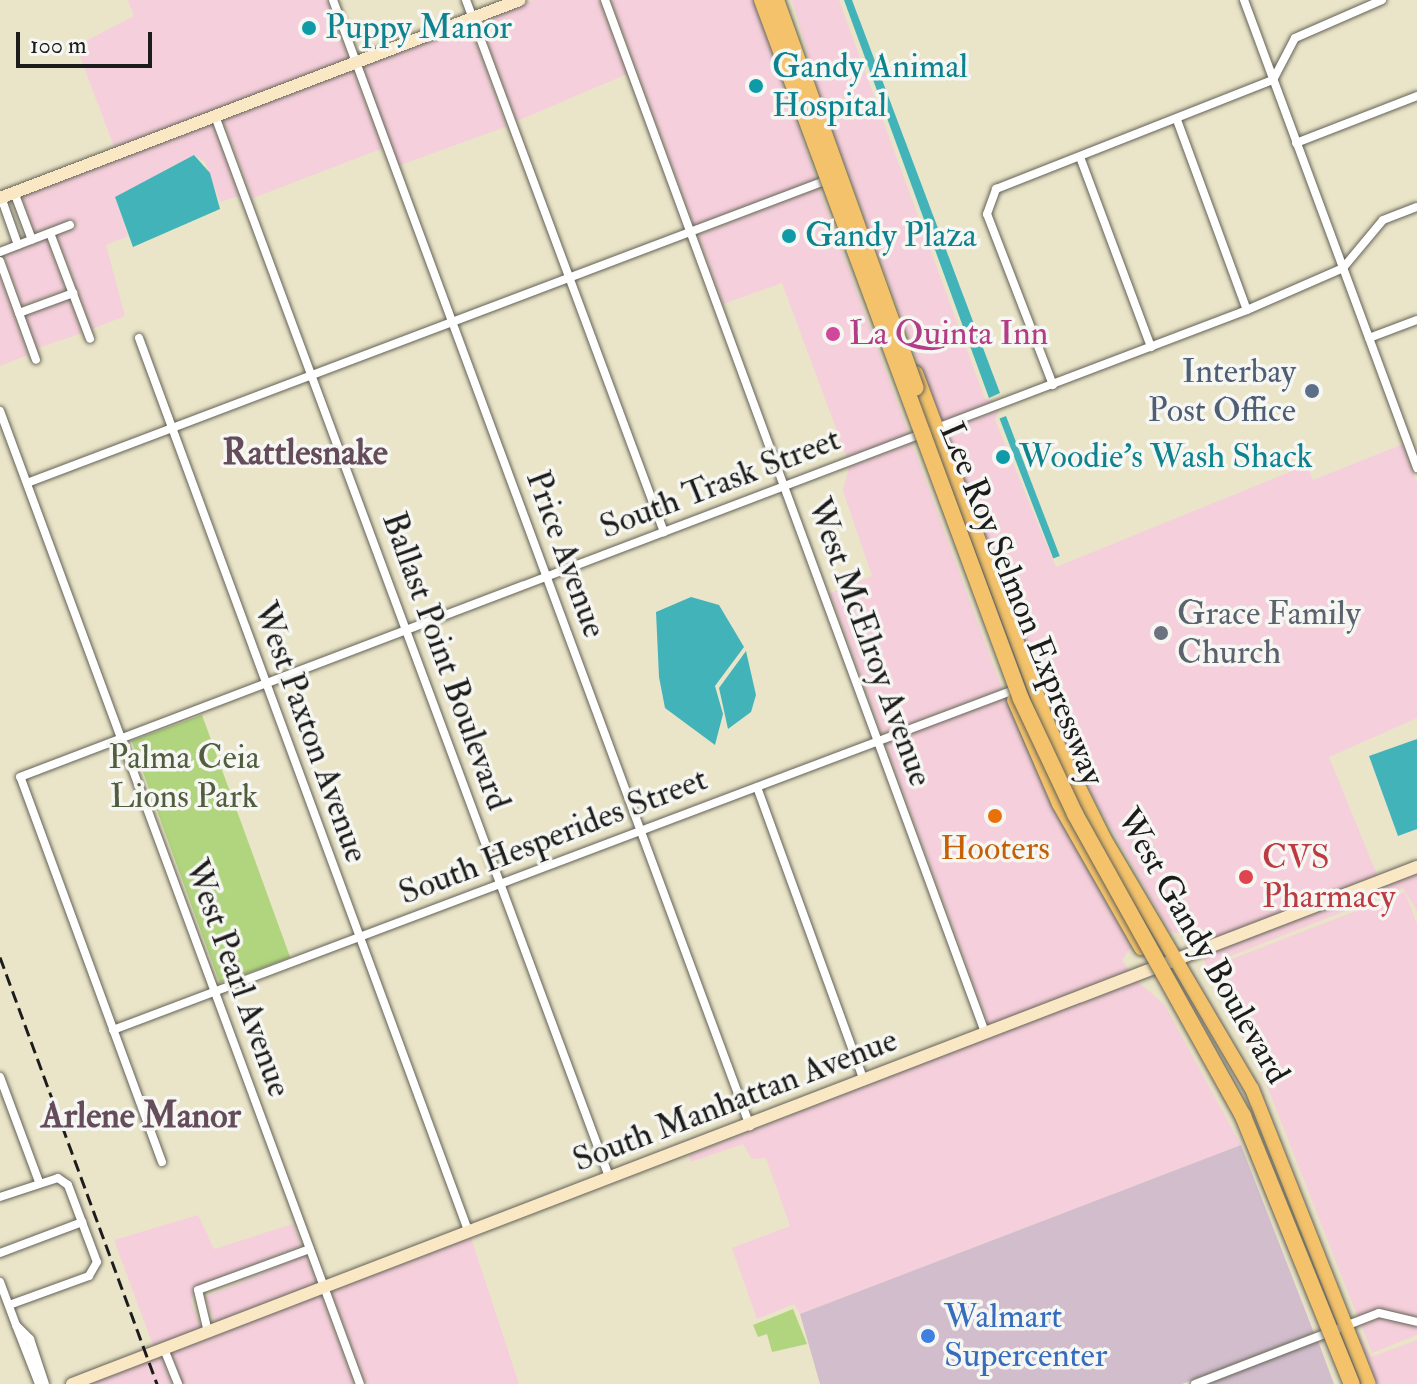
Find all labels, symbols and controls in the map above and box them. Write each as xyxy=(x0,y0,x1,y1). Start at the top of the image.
place label: Puppy Manor xyxy=(325,8,512,48)
scale bar xyxy=(20,16,156,66)
marker: Puppy Manor xyxy=(300,19,318,37)
text: 100 m xyxy=(30,30,87,61)
place label: Gandy Animal Hospital xyxy=(772,46,968,126)
marker: Gandy Animal Hospital xyxy=(747,77,765,95)
place label: Gandy Plaza xyxy=(805,216,977,256)
marker: Gandy Plaza xyxy=(780,227,798,245)
place label: La Quinta Inn xyxy=(849,314,1048,354)
marker: La Quinta Inn xyxy=(824,325,842,343)
place label: Interbay Post Office xyxy=(1148,351,1296,430)
marker: Interbay Post Office xyxy=(1303,382,1321,400)
street label: Lee Roy Selmon Expressway xyxy=(930,417,1114,791)
street label: South Trask Street xyxy=(594,418,846,548)
district label: Rattlesnake xyxy=(222,431,388,475)
place label: Woodie's Wash Shack xyxy=(1019,437,1313,477)
marker: Woodie's Wash Shack xyxy=(994,448,1012,466)
street label: Price Avenue xyxy=(517,465,615,643)
street label: West McElroy Avenue xyxy=(799,492,941,792)
street label: Ballast Point Boulevard xyxy=(373,507,519,815)
place label: Grace Family Church xyxy=(1177,593,1361,672)
street label: West Paxton Avenue xyxy=(245,596,377,868)
marker: Grace Family Church xyxy=(1152,624,1170,642)
park label: Palma Ceia Lions Park xyxy=(108,737,260,816)
street label: South Hesperides Street xyxy=(393,758,713,914)
street label: West Gandy Boulevard xyxy=(1108,801,1298,1091)
marker: Hooters xyxy=(986,807,1004,825)
place label: Hooters xyxy=(940,829,1050,869)
place label: CVS Pharmacy xyxy=(1262,837,1395,916)
street label: West Pearl Avenue xyxy=(176,854,300,1102)
marker: CVS Pharmacy xyxy=(1237,868,1255,886)
street label: South Manhattan Avenue xyxy=(567,1019,903,1181)
district label: Arlene Manor xyxy=(41,1094,241,1138)
place label: Walmart Supercenter xyxy=(944,1296,1107,1376)
marker: Walmart Supercenter xyxy=(919,1327,937,1345)

